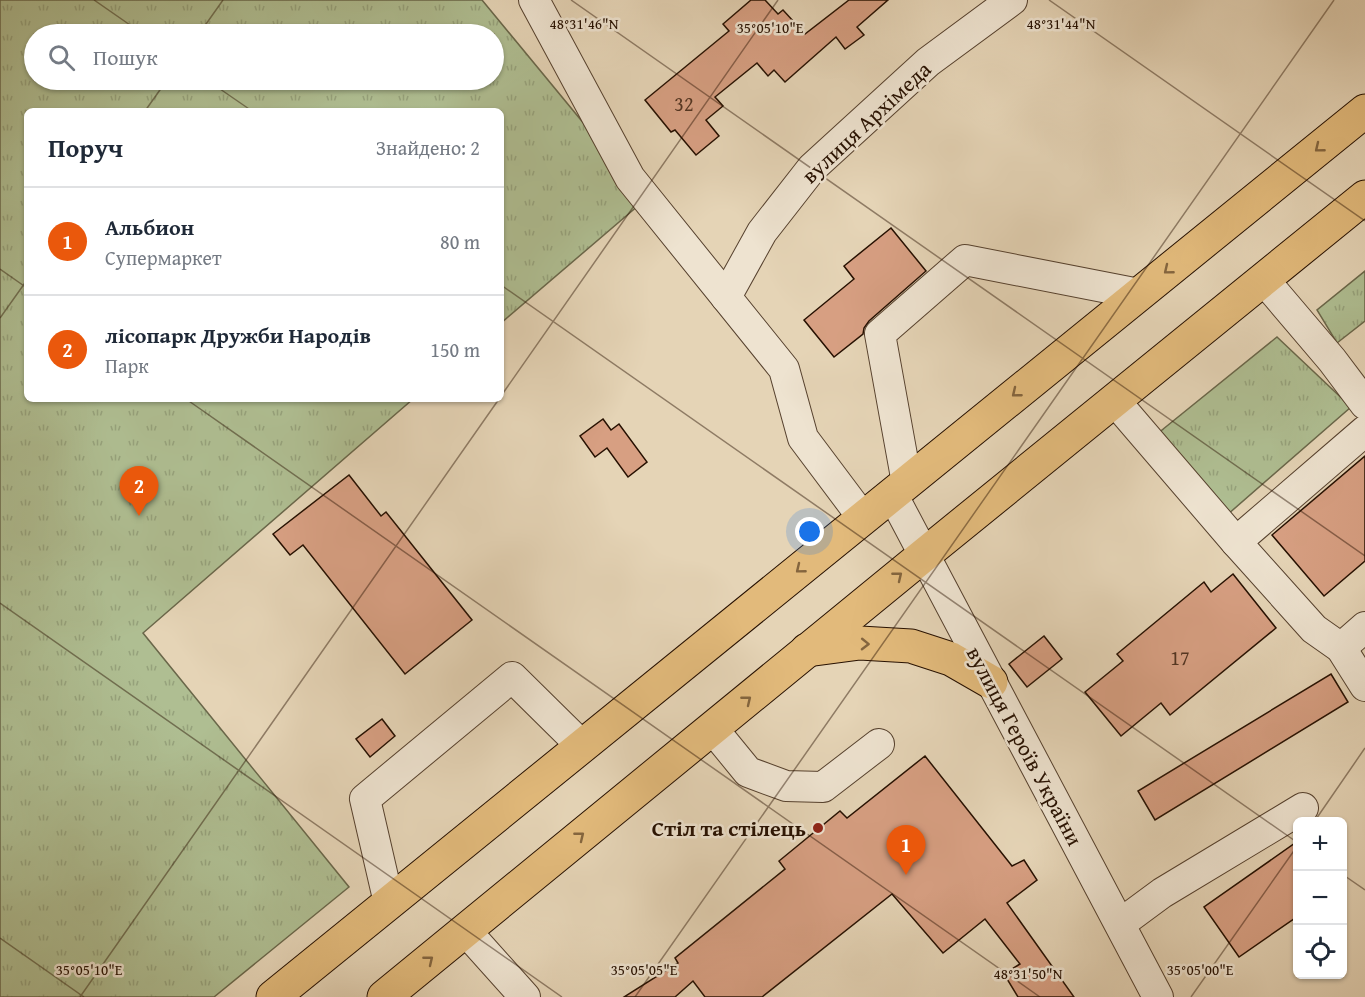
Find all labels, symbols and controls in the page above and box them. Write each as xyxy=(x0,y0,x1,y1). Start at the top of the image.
text: 48°31'46"N xyxy=(550,13,619,34)
text: 48°31'44"N xyxy=(1027,13,1096,34)
text: 35°05'10"E xyxy=(737,17,804,38)
search box xyxy=(24,24,504,90)
icon: search xyxy=(45,41,78,74)
text: Пошук xyxy=(93,41,158,73)
street label: вулиця Архімеда xyxy=(794,53,938,191)
house number: 32 xyxy=(674,89,694,118)
text: Поруч xyxy=(48,128,123,167)
text: Знайдено: 2 xyxy=(376,133,480,162)
one-way arrow xyxy=(1315,141,1326,152)
text: Альбион xyxy=(105,211,194,243)
text: 1 xyxy=(62,227,73,256)
text: 80 m xyxy=(440,227,480,256)
text: Супермаркет xyxy=(105,243,222,272)
one-way arrow xyxy=(1163,263,1174,274)
text: лісопарк Дружби Народів xyxy=(105,319,371,351)
text: 2 xyxy=(62,335,73,364)
text: 150 m xyxy=(430,335,480,364)
text: Парк xyxy=(105,351,149,380)
one-way arrow xyxy=(1012,386,1023,397)
pin: 2 xyxy=(120,466,158,516)
your location xyxy=(795,517,824,546)
one-way arrow xyxy=(795,562,806,573)
one-way arrow xyxy=(891,572,902,583)
one-way arrow xyxy=(861,638,870,650)
street label: вулиця Героїв України xyxy=(959,641,1091,851)
house number: 17 xyxy=(1170,643,1190,672)
one-way arrow xyxy=(740,696,751,707)
place label: Стіл та стілець xyxy=(652,812,806,844)
map controls xyxy=(1293,817,1347,979)
button: + xyxy=(1293,817,1347,871)
marker: Стіл та стілець xyxy=(811,821,825,835)
pin: 1 xyxy=(886,826,926,875)
one-way arrow xyxy=(573,833,584,844)
button: − xyxy=(1293,871,1347,925)
button: locate xyxy=(1293,925,1347,979)
one-way arrow xyxy=(422,956,433,967)
text: 35°05'10"E xyxy=(56,959,123,980)
text: 35°05'05"E xyxy=(611,959,678,980)
text: 35°05'00"E xyxy=(1167,959,1234,980)
text: 48°31'50"N xyxy=(994,963,1063,984)

